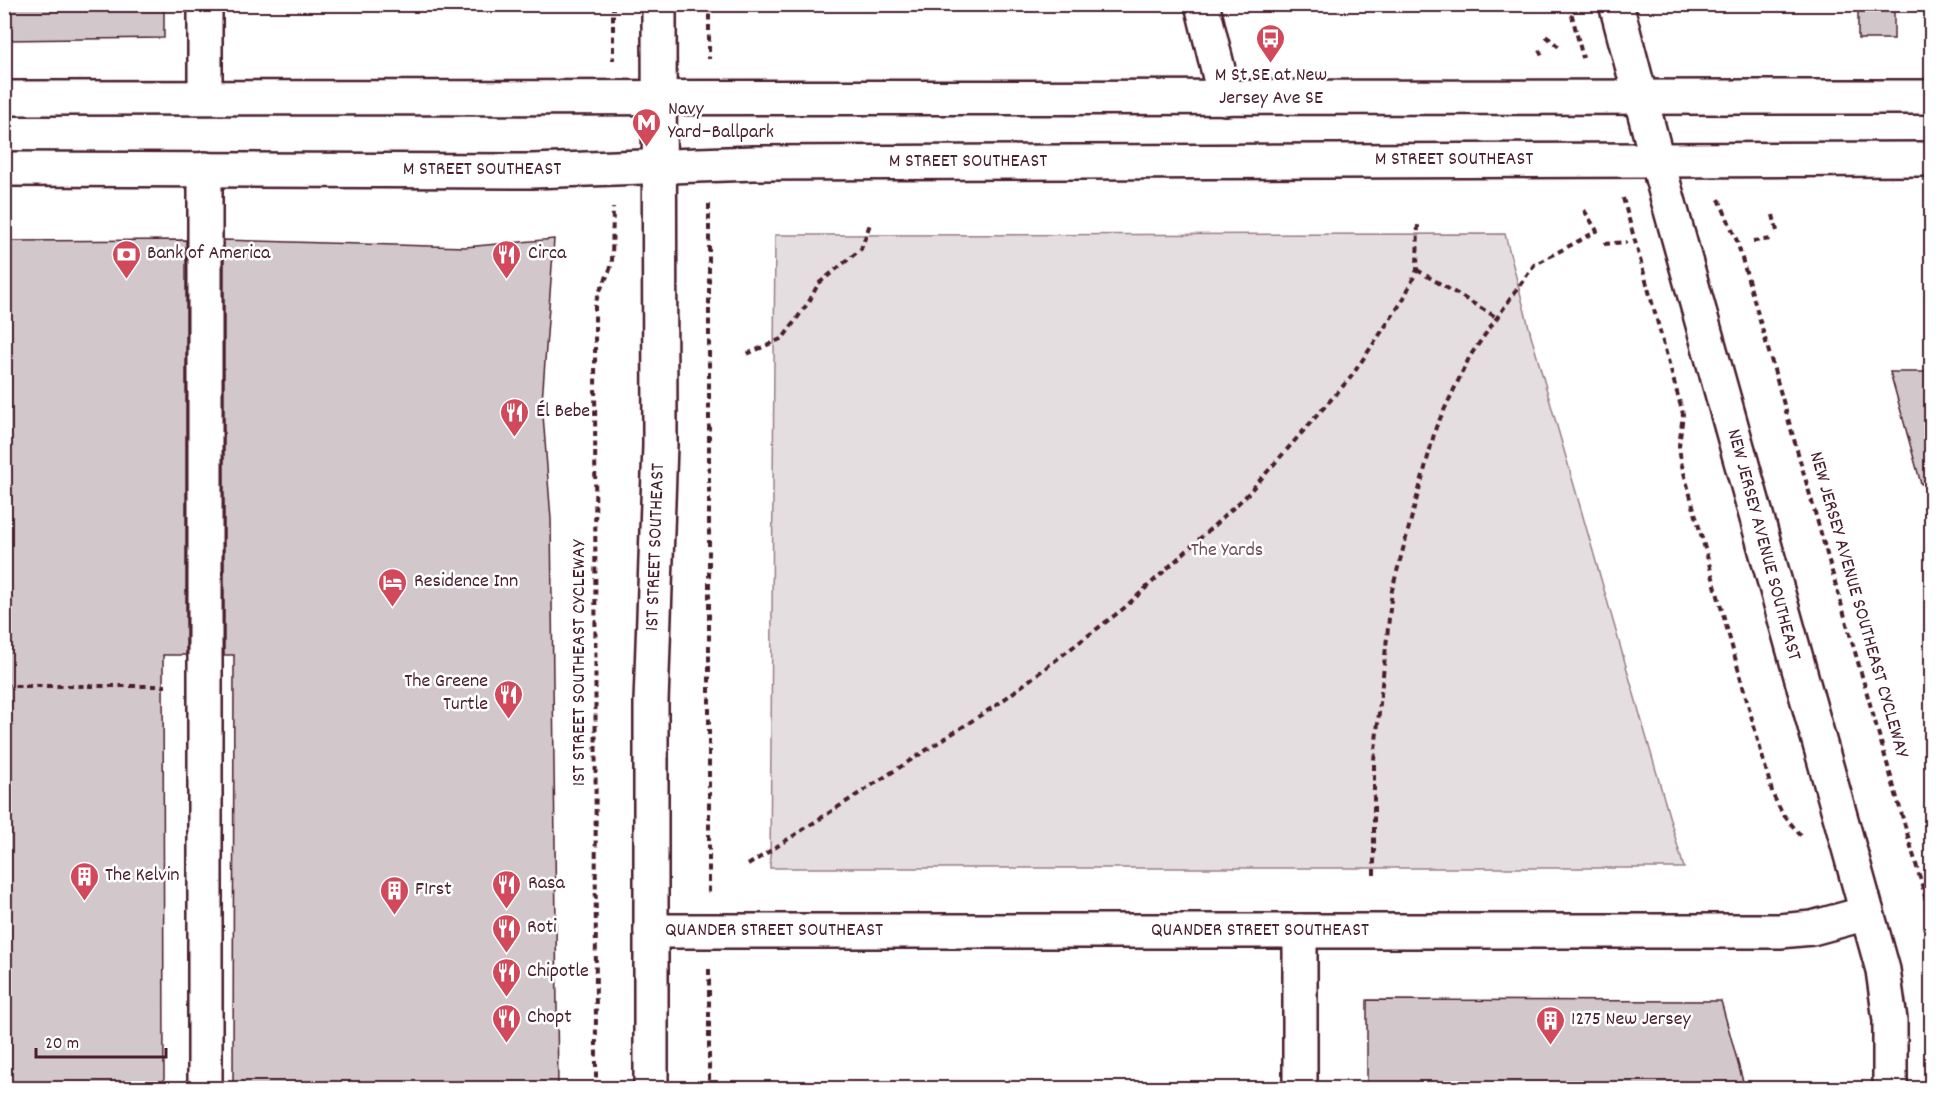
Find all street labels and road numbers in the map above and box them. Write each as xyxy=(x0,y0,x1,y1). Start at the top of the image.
street label: M STREET SOUTHEAST xyxy=(1375,146,1533,174)
street label: M STREET SOUTHEAST xyxy=(889,148,1047,176)
street label: M STREET SOUTHEAST xyxy=(403,156,561,184)
street label: NEW JERSEY AVENUE SOUTHEAST xyxy=(1719,426,1807,664)
street label: NEW JERSEY AVENUE SOUTHEAST CYCLEWAY xyxy=(1801,449,1915,762)
street label: 1ST STREET SOUTHEAST xyxy=(639,463,673,631)
street label: 1ST STREET SOUTHEAST CYCLEWAY xyxy=(566,539,594,786)
street label: QUANDER STREET SOUTHEAST xyxy=(665,917,883,945)
street label: QUANDER STREET SOUTHEAST xyxy=(1151,917,1369,945)

